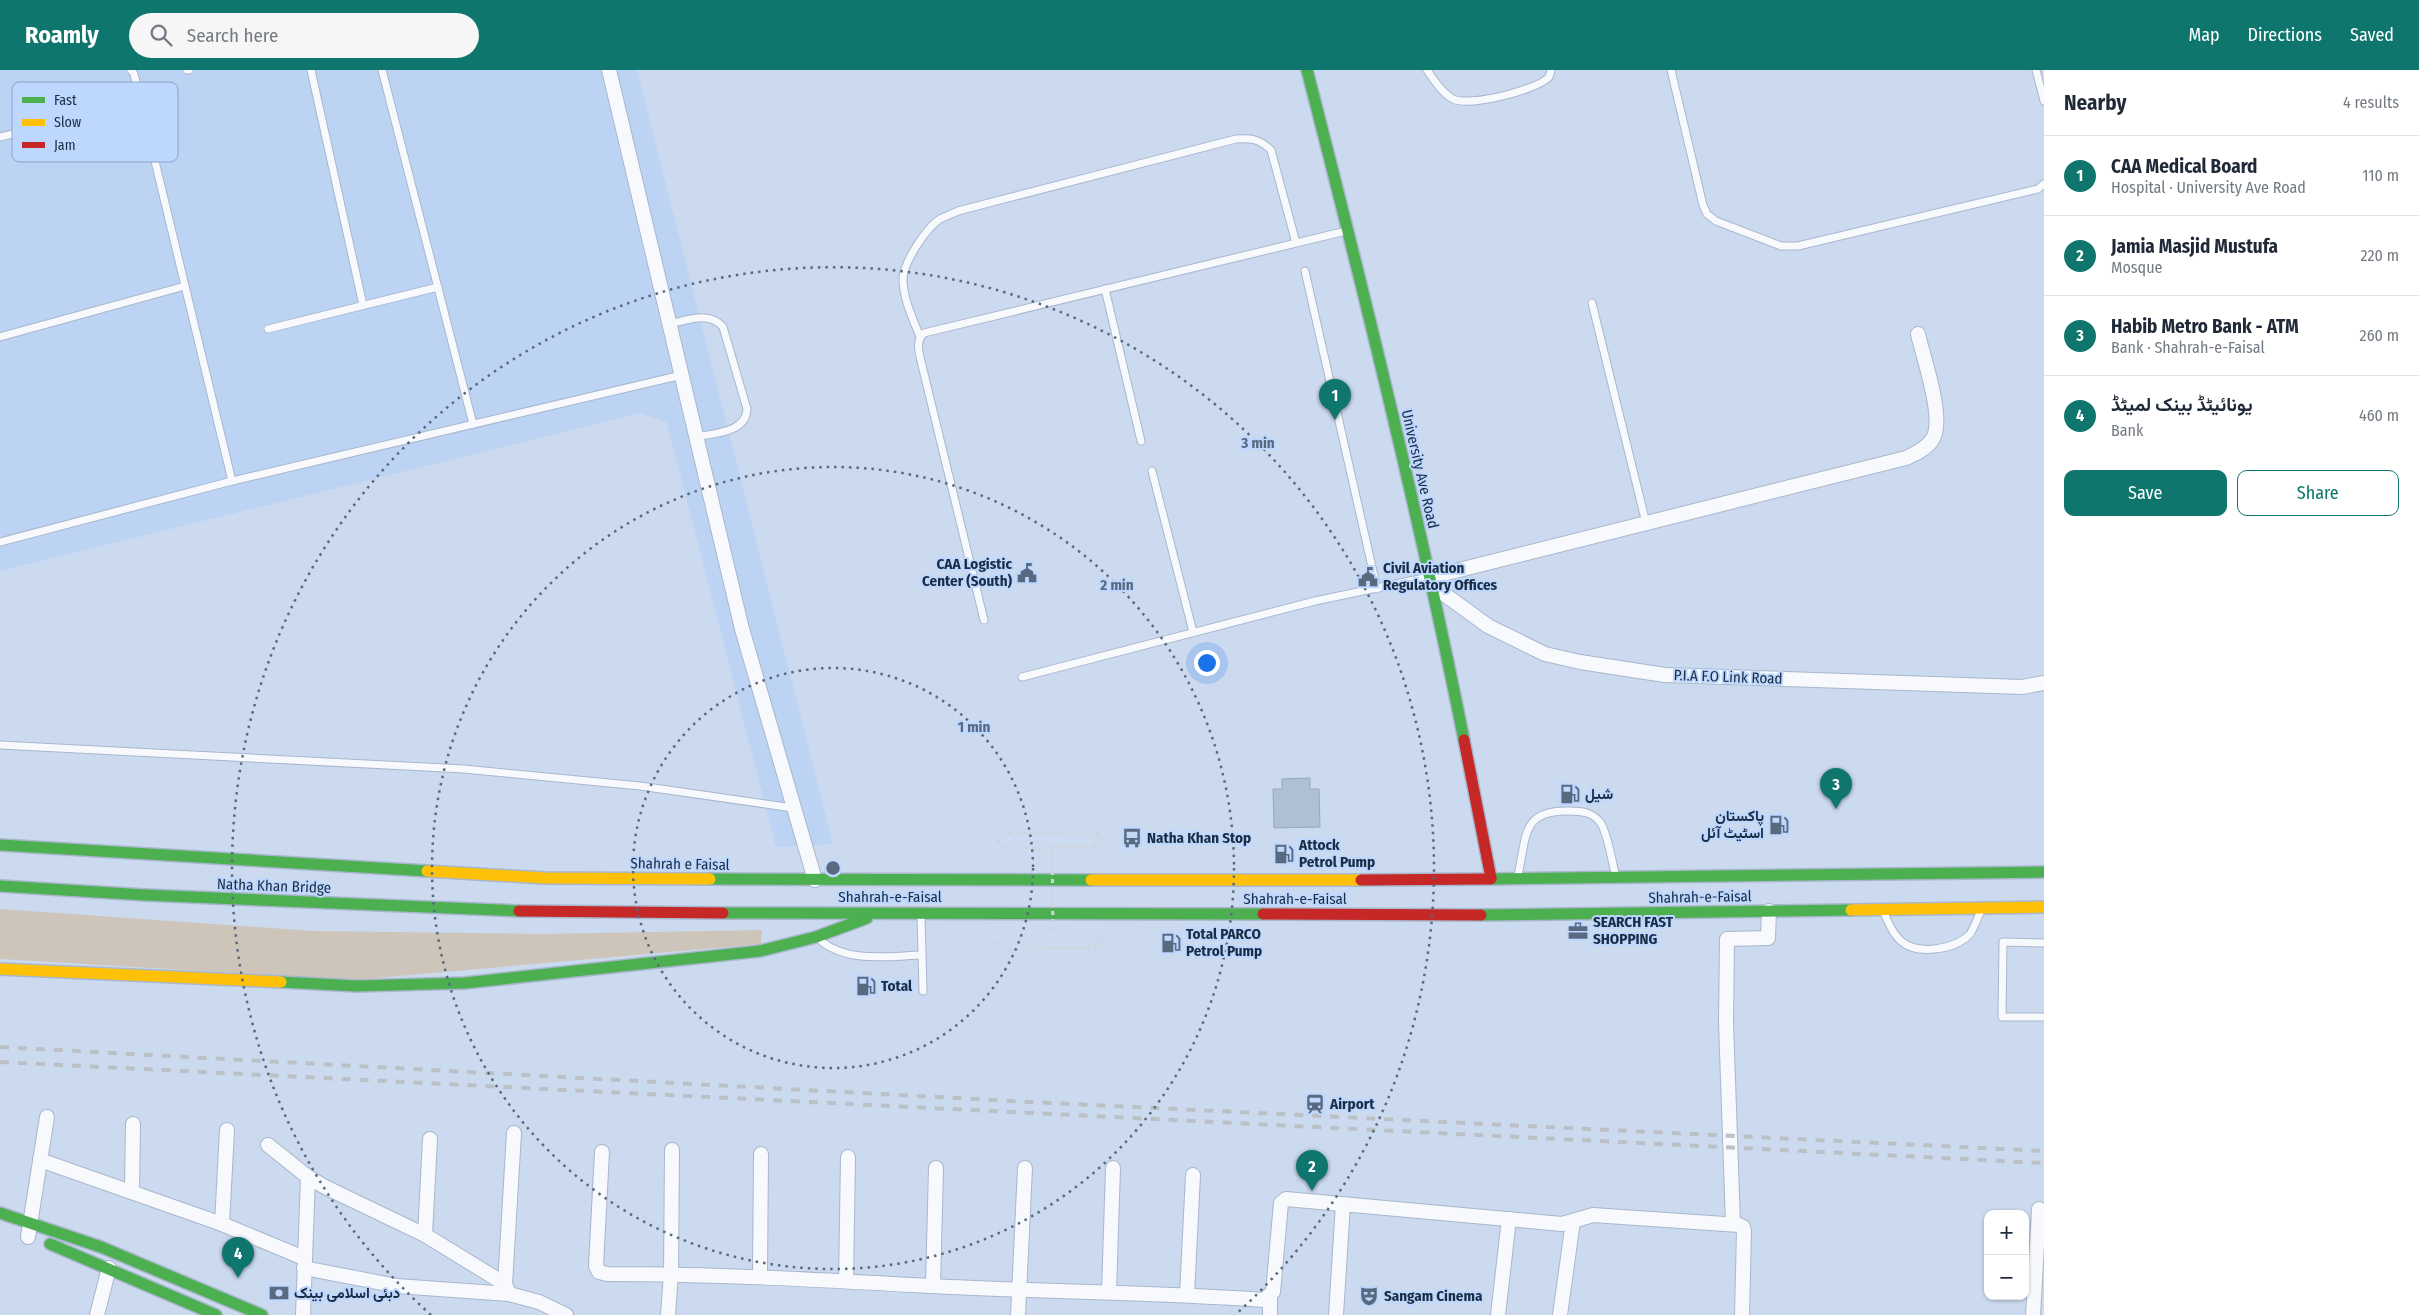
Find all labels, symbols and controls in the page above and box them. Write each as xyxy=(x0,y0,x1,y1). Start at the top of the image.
search box xyxy=(129,13,479,58)
text: Roamly xyxy=(25,21,99,49)
icon: search xyxy=(147,21,175,49)
text: Search here xyxy=(187,24,278,47)
text: Map xyxy=(2188,24,2220,46)
text: Directions xyxy=(2248,24,2322,46)
text: Saved xyxy=(2350,24,2394,46)
legend xyxy=(12,82,178,162)
text: Nearby xyxy=(2064,90,2126,116)
text: Fast xyxy=(54,92,77,109)
text: 4 results xyxy=(2343,93,2399,112)
text: Slow xyxy=(54,114,81,131)
text: Jam xyxy=(54,137,75,154)
text: CAA Medical Board xyxy=(2111,155,2257,178)
text: 1 xyxy=(2077,166,2083,185)
text: 110 m xyxy=(2362,166,2399,185)
text: Hospital · University Ave Road xyxy=(2111,178,2306,197)
text: Jamia Masjid Mustufa xyxy=(2111,235,2278,258)
text: 2 xyxy=(2076,246,2084,265)
text: 220 m xyxy=(2360,246,2399,265)
text: Mosque xyxy=(2111,258,2162,277)
text: Habib Metro Bank - ATM xyxy=(2111,315,2299,338)
text: 3 xyxy=(2076,326,2084,345)
text: 260 m xyxy=(2360,326,2399,345)
text: Bank · Shahrah-e-Faisal xyxy=(2111,338,2265,357)
pin: 1 xyxy=(1319,379,1351,420)
text: یونائیٹڈ بینک لمیٹڈ xyxy=(2111,393,2253,416)
text: 4 xyxy=(2076,406,2084,425)
text: 460 m xyxy=(2359,406,2399,425)
street label: University Ave Road xyxy=(1398,408,1442,530)
text: Bank xyxy=(2111,421,2143,440)
text: 3 min xyxy=(1240,434,1275,452)
button: Save xyxy=(2064,470,2227,516)
button: Share xyxy=(2237,470,2399,516)
place label: CAA Logistic Center (South) xyxy=(922,555,1012,590)
place label: Civil Aviation Regulatory Offices xyxy=(1383,559,1498,594)
public building icon: CAA Logistic Center (South) xyxy=(1016,562,1038,584)
public building icon: Civil Aviation Regulatory Offices xyxy=(1357,566,1379,588)
text: 2 min xyxy=(1099,576,1134,594)
your location xyxy=(1194,650,1220,676)
street label: P.I.A F.O Link Road xyxy=(1673,666,1783,688)
text: 1 min xyxy=(958,718,990,736)
pin: 3 xyxy=(1820,768,1852,809)
fuel station icon: شیل xyxy=(1559,783,1581,805)
place label: شیل xyxy=(1585,785,1613,803)
place label: پاکستان اسٹیٹ آئل xyxy=(1701,807,1764,842)
fuel station icon: پاکستان اسٹیٹ آئل xyxy=(1768,814,1790,836)
bus stop icon: Natha Khan Stop xyxy=(1121,827,1143,849)
place label: Natha Khan Stop xyxy=(1147,829,1251,847)
place label: Attock Petrol Pump xyxy=(1298,836,1375,871)
fuel station icon: Attock Petrol Pump xyxy=(1273,843,1295,865)
street label: Shahrah e Faisal xyxy=(630,854,730,874)
centre of rings xyxy=(824,859,842,877)
street label: Natha Khan Bridge xyxy=(217,875,331,897)
street label: Shahrah-e-Faisal xyxy=(1648,887,1752,907)
street label: Shahrah-e-Faisal xyxy=(838,888,942,906)
street label: Shahrah-e-Faisal xyxy=(1243,890,1347,908)
place label: SEARCH FAST SHOPPING xyxy=(1593,913,1674,948)
office icon: SEARCH FAST SHOPPING xyxy=(1567,920,1589,942)
place label: Total PARCO Petrol Pump xyxy=(1186,925,1262,960)
fuel station icon: Total PARCO Petrol Pump xyxy=(1160,932,1182,954)
fuel station icon: Total xyxy=(855,975,877,997)
place label: Total xyxy=(881,977,913,995)
station icon: Airport xyxy=(1304,1093,1326,1115)
place label: Airport xyxy=(1329,1095,1375,1113)
pin: 2 xyxy=(1296,1150,1328,1191)
map controls xyxy=(1984,1210,2029,1300)
button: + xyxy=(1984,1210,2029,1255)
pin: 4 xyxy=(222,1237,254,1278)
button: − xyxy=(1984,1255,2029,1300)
bank icon: دبئی اسلامی بینک xyxy=(268,1282,290,1304)
place label: دبئی اسلامی بینک xyxy=(294,1284,400,1302)
theatre icon: Sangam Cinema xyxy=(1358,1285,1380,1307)
place label: Sangam Cinema xyxy=(1384,1287,1483,1305)

